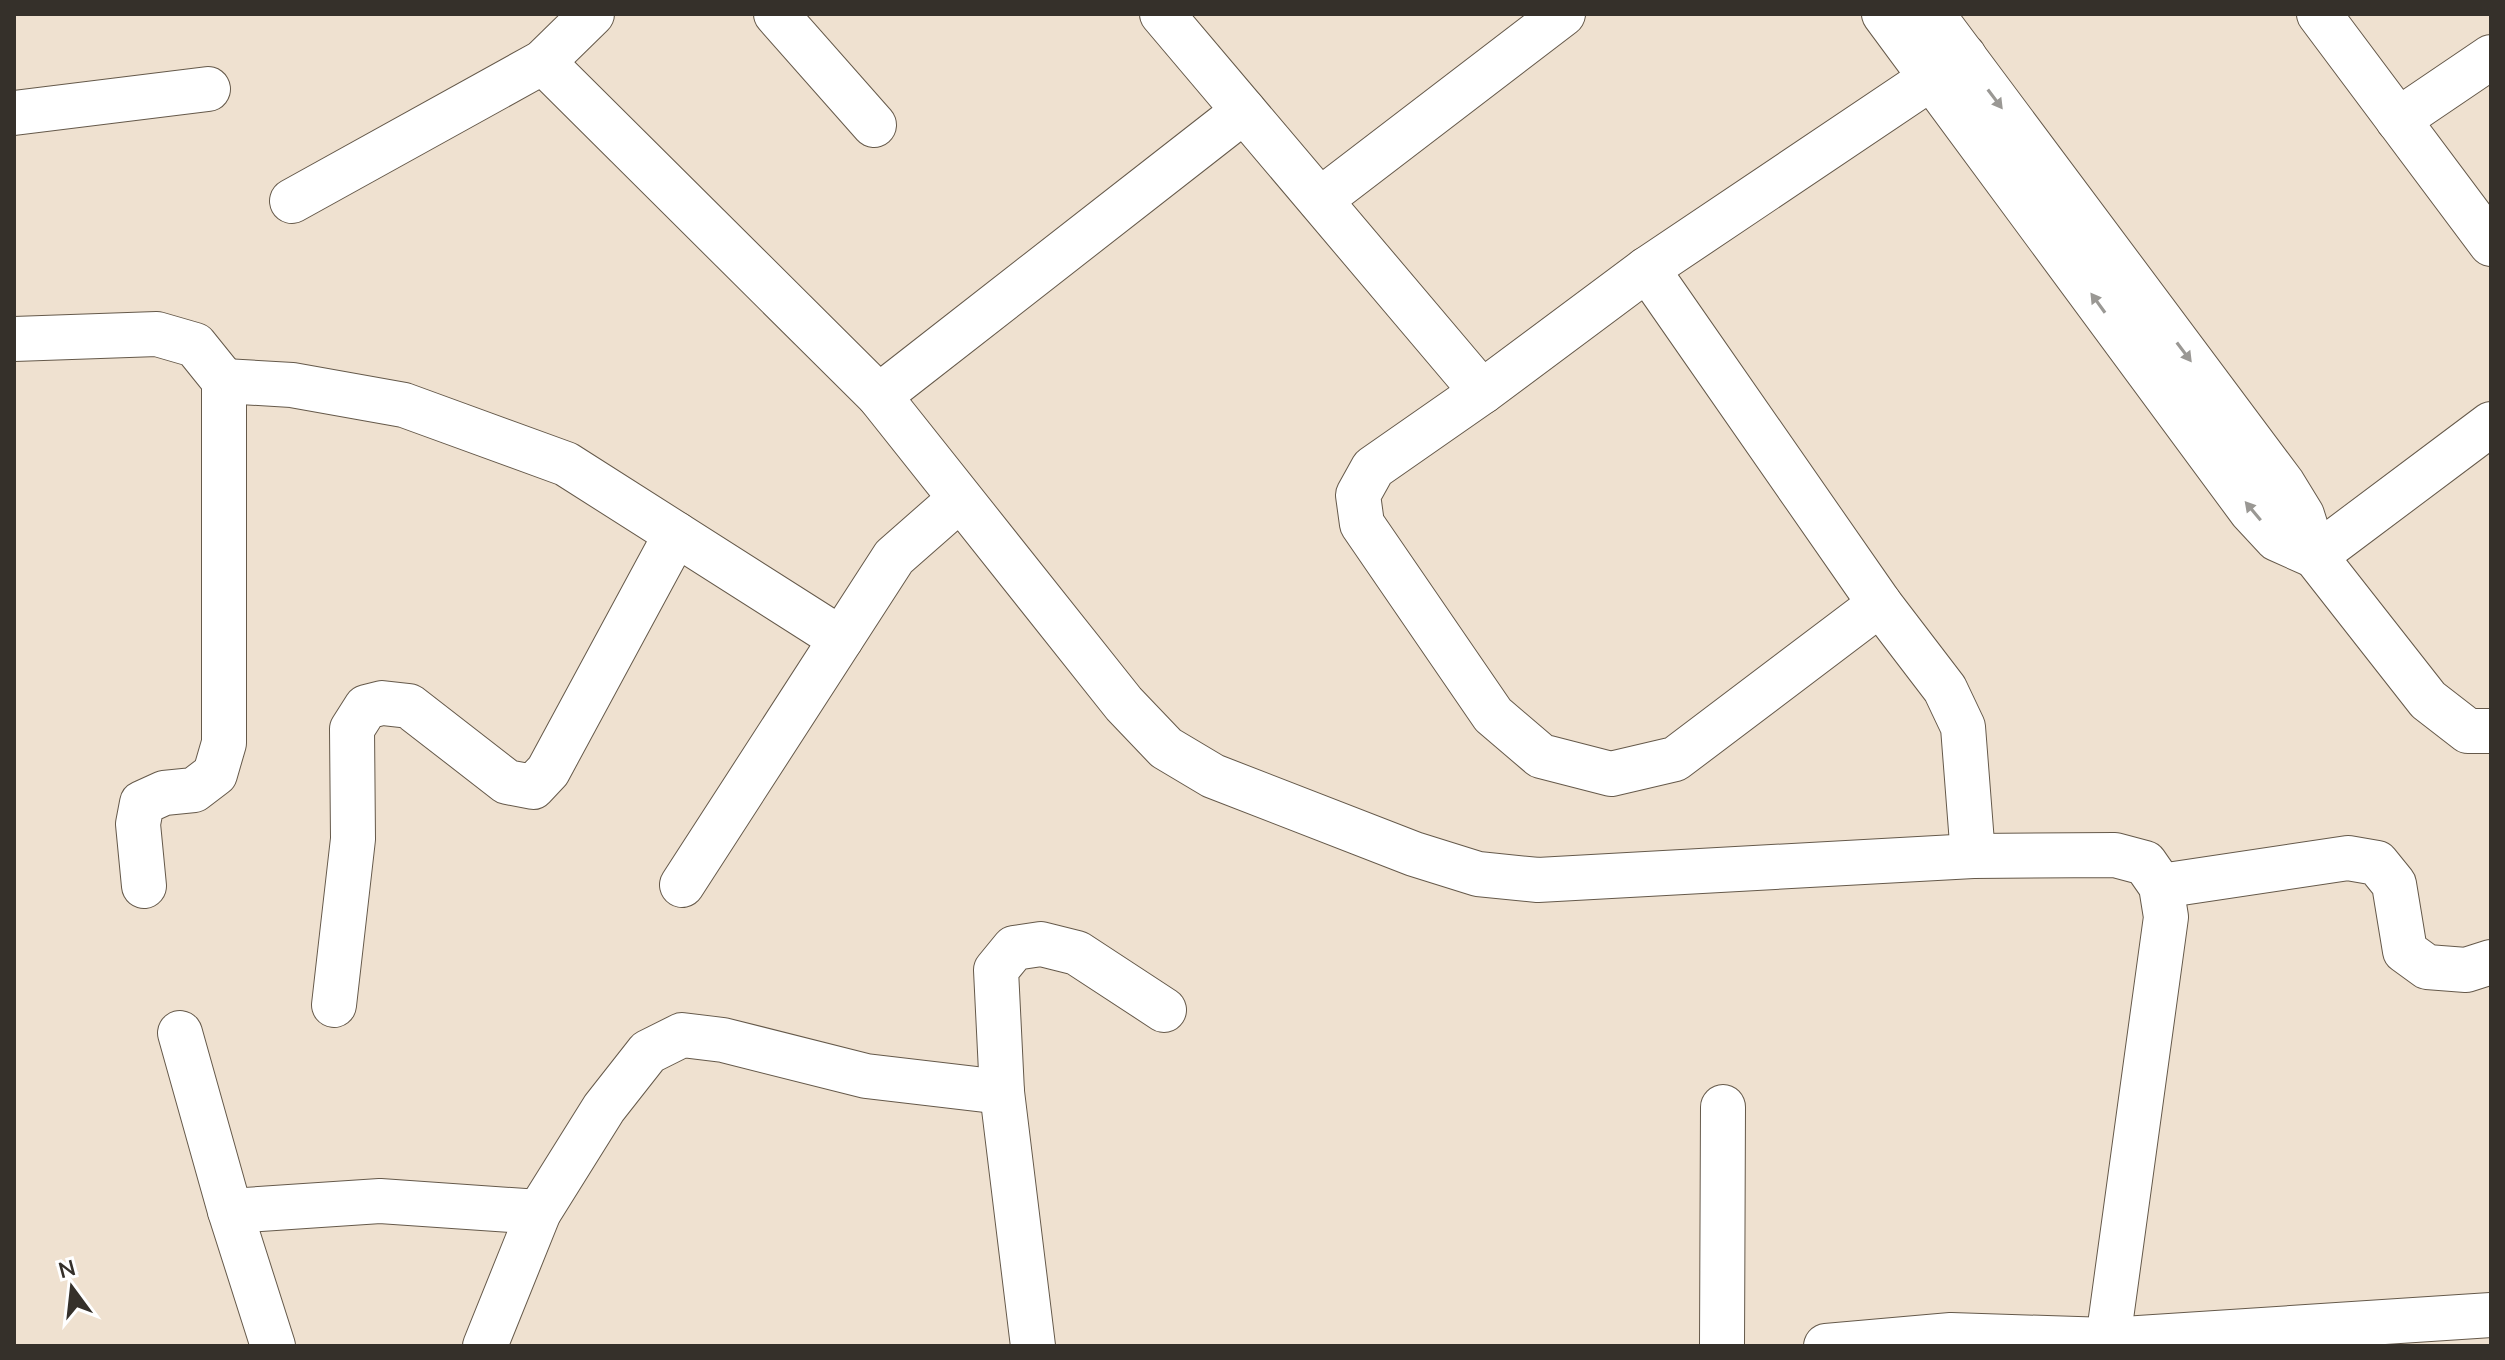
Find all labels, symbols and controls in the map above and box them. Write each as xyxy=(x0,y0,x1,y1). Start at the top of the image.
one-way arrow xyxy=(1987,89,2003,109)
one-way arrow xyxy=(2091,292,2106,313)
one-way arrow xyxy=(2176,342,2192,362)
one-way arrow xyxy=(2245,502,2262,522)
north arrow xyxy=(32,1248,112,1328)
text: N xyxy=(55,1253,79,1286)

